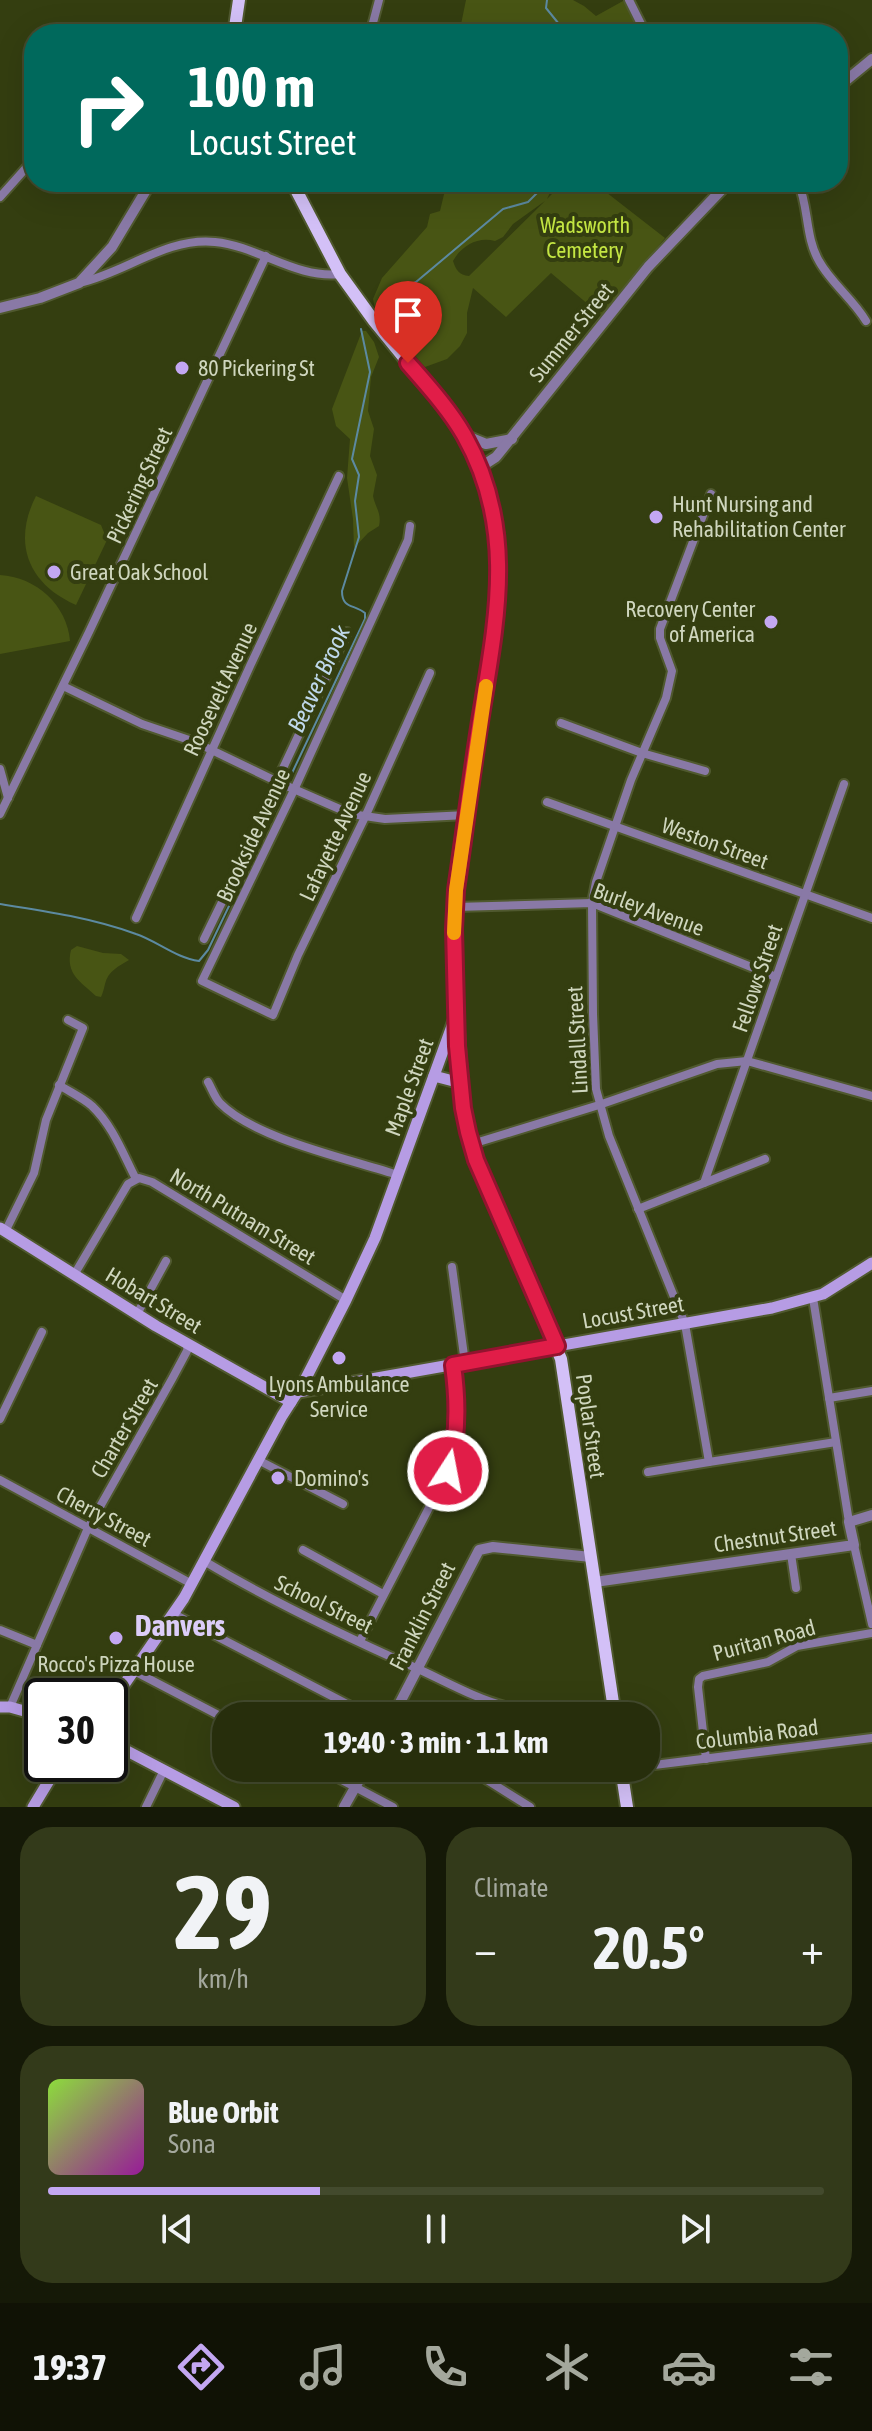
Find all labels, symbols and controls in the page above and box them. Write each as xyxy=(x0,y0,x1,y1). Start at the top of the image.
text: 100 m xyxy=(188,55,315,119)
icon: right xyxy=(56,56,160,160)
text: Locust Street xyxy=(188,121,357,163)
park label: Wadsworth Cemetery xyxy=(540,212,630,263)
street label: Summer Street xyxy=(523,277,619,387)
pin xyxy=(374,281,442,363)
icon: arrive xyxy=(386,293,430,337)
place label: 80 Pickering St xyxy=(198,355,315,381)
marker: 80 Pickering St xyxy=(173,359,191,377)
street label: Pickering Street xyxy=(101,423,177,547)
place label: Hunt Nursing and Rehabilitation Center xyxy=(672,491,846,542)
marker: Hunt Nursing and Rehabilitation Center xyxy=(647,508,665,526)
place label: Great Oak School xyxy=(70,559,208,585)
marker: Great Oak School xyxy=(45,563,63,581)
place label: Recovery Center of America xyxy=(625,596,755,647)
marker: Recovery Center of America xyxy=(762,613,780,631)
street label: Roosevelt Avenue xyxy=(178,618,262,760)
water label: Beaver Brook xyxy=(282,621,355,736)
street label: Brookside Avenue xyxy=(211,764,295,906)
street label: Lafayette Avenue xyxy=(294,767,376,905)
street label: Weston Street xyxy=(658,812,772,874)
street label: Burley Avenue xyxy=(590,877,708,941)
street label: Fellows Street xyxy=(726,921,788,1035)
street label: Lindall Street xyxy=(561,985,593,1095)
street label: Maple Street xyxy=(379,1034,439,1140)
street label: North Putnam Street xyxy=(165,1162,321,1270)
street label: Hobart Street xyxy=(101,1261,207,1339)
street label: Locust Street xyxy=(580,1290,686,1334)
marker: Lyons Ambulance Service xyxy=(330,1349,348,1367)
place label: Lyons Ambulance Service xyxy=(268,1371,410,1422)
street label: Poplar Street xyxy=(571,1372,611,1480)
street label: Charter Street xyxy=(85,1373,163,1483)
position arrow xyxy=(406,1429,490,1513)
place label: Domino's xyxy=(294,1465,369,1491)
marker: Domino's xyxy=(269,1469,287,1487)
street label: Cherry Street xyxy=(52,1480,156,1552)
street label: Chestnut Street xyxy=(712,1515,838,1557)
street label: Franklin Street xyxy=(384,1558,460,1674)
street label: School Street xyxy=(271,1569,377,1639)
district label: Danvers xyxy=(135,1608,226,1642)
street label: Puritan Road xyxy=(710,1614,818,1666)
marker: Rocco's Pizza House xyxy=(107,1629,125,1647)
place label: Rocco's Pizza House xyxy=(37,1651,195,1677)
speed limit sign: 30 xyxy=(24,1678,128,1782)
street label: Columbia Road xyxy=(694,1714,820,1754)
text: 19:40 · 3 min · 1.1 km xyxy=(324,1725,548,1759)
text: 29 xyxy=(174,1852,272,1971)
text: Climate xyxy=(474,1873,548,1903)
text: 20.5° xyxy=(593,1913,705,1982)
text: − xyxy=(474,1923,497,1973)
text: + xyxy=(801,1923,824,1973)
text: km/h xyxy=(197,1964,249,1994)
text: Blue Orbit xyxy=(168,2095,279,2129)
text: Sona xyxy=(168,2129,216,2159)
icon: previous xyxy=(155,2207,199,2251)
icon: pause xyxy=(414,2207,458,2251)
icon: next xyxy=(673,2207,717,2251)
icon: directions xyxy=(173,2339,229,2395)
icon: music xyxy=(295,2339,351,2395)
icon: phone xyxy=(417,2339,473,2395)
icon: climate xyxy=(539,2339,595,2395)
icon: car xyxy=(661,2339,717,2395)
icon: filters xyxy=(783,2339,839,2395)
text: 19:37 xyxy=(33,2346,107,2388)

